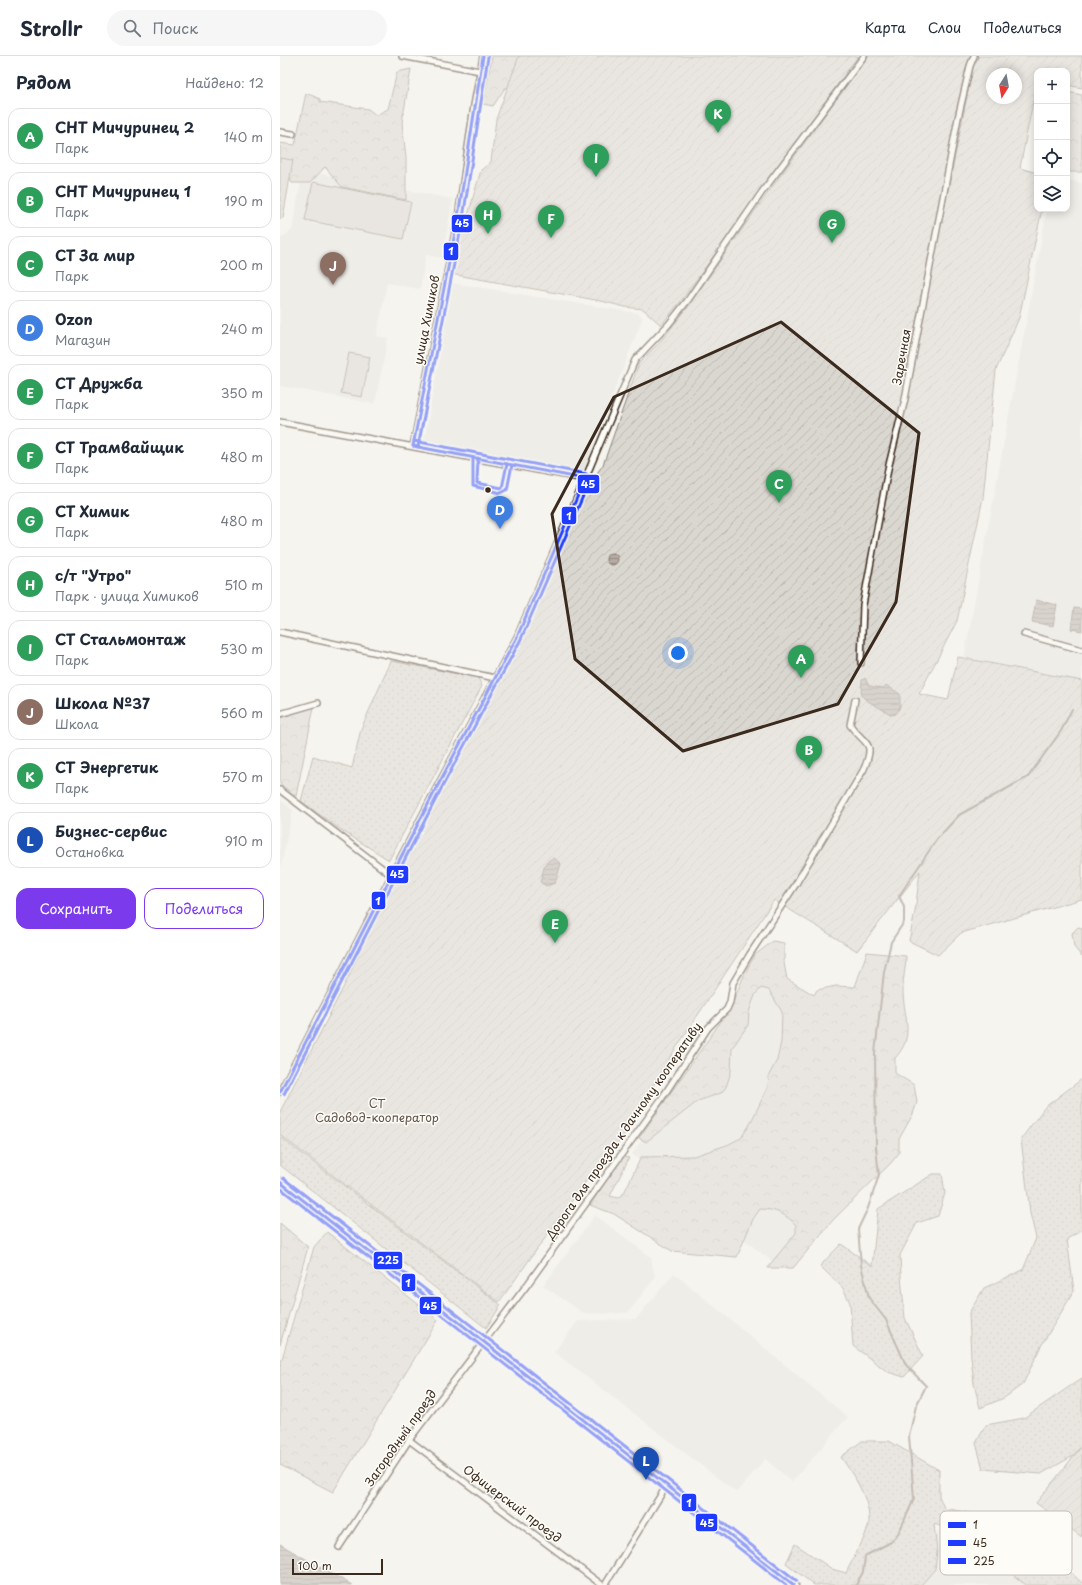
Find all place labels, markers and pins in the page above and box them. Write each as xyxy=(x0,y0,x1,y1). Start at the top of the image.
pin: K xyxy=(705,100,731,133)
pin: I xyxy=(583,144,609,177)
pin: H xyxy=(475,201,501,234)
pin: F xyxy=(538,205,564,238)
pin: G xyxy=(819,210,845,243)
pin: J xyxy=(320,252,346,285)
pin: C xyxy=(766,470,792,503)
unlabelled marker xyxy=(483,485,493,495)
pin: D xyxy=(487,496,513,529)
pin: A xyxy=(788,645,814,678)
pin: B xyxy=(796,736,822,769)
pin: E xyxy=(542,910,568,943)
pin: L xyxy=(633,1447,659,1480)

